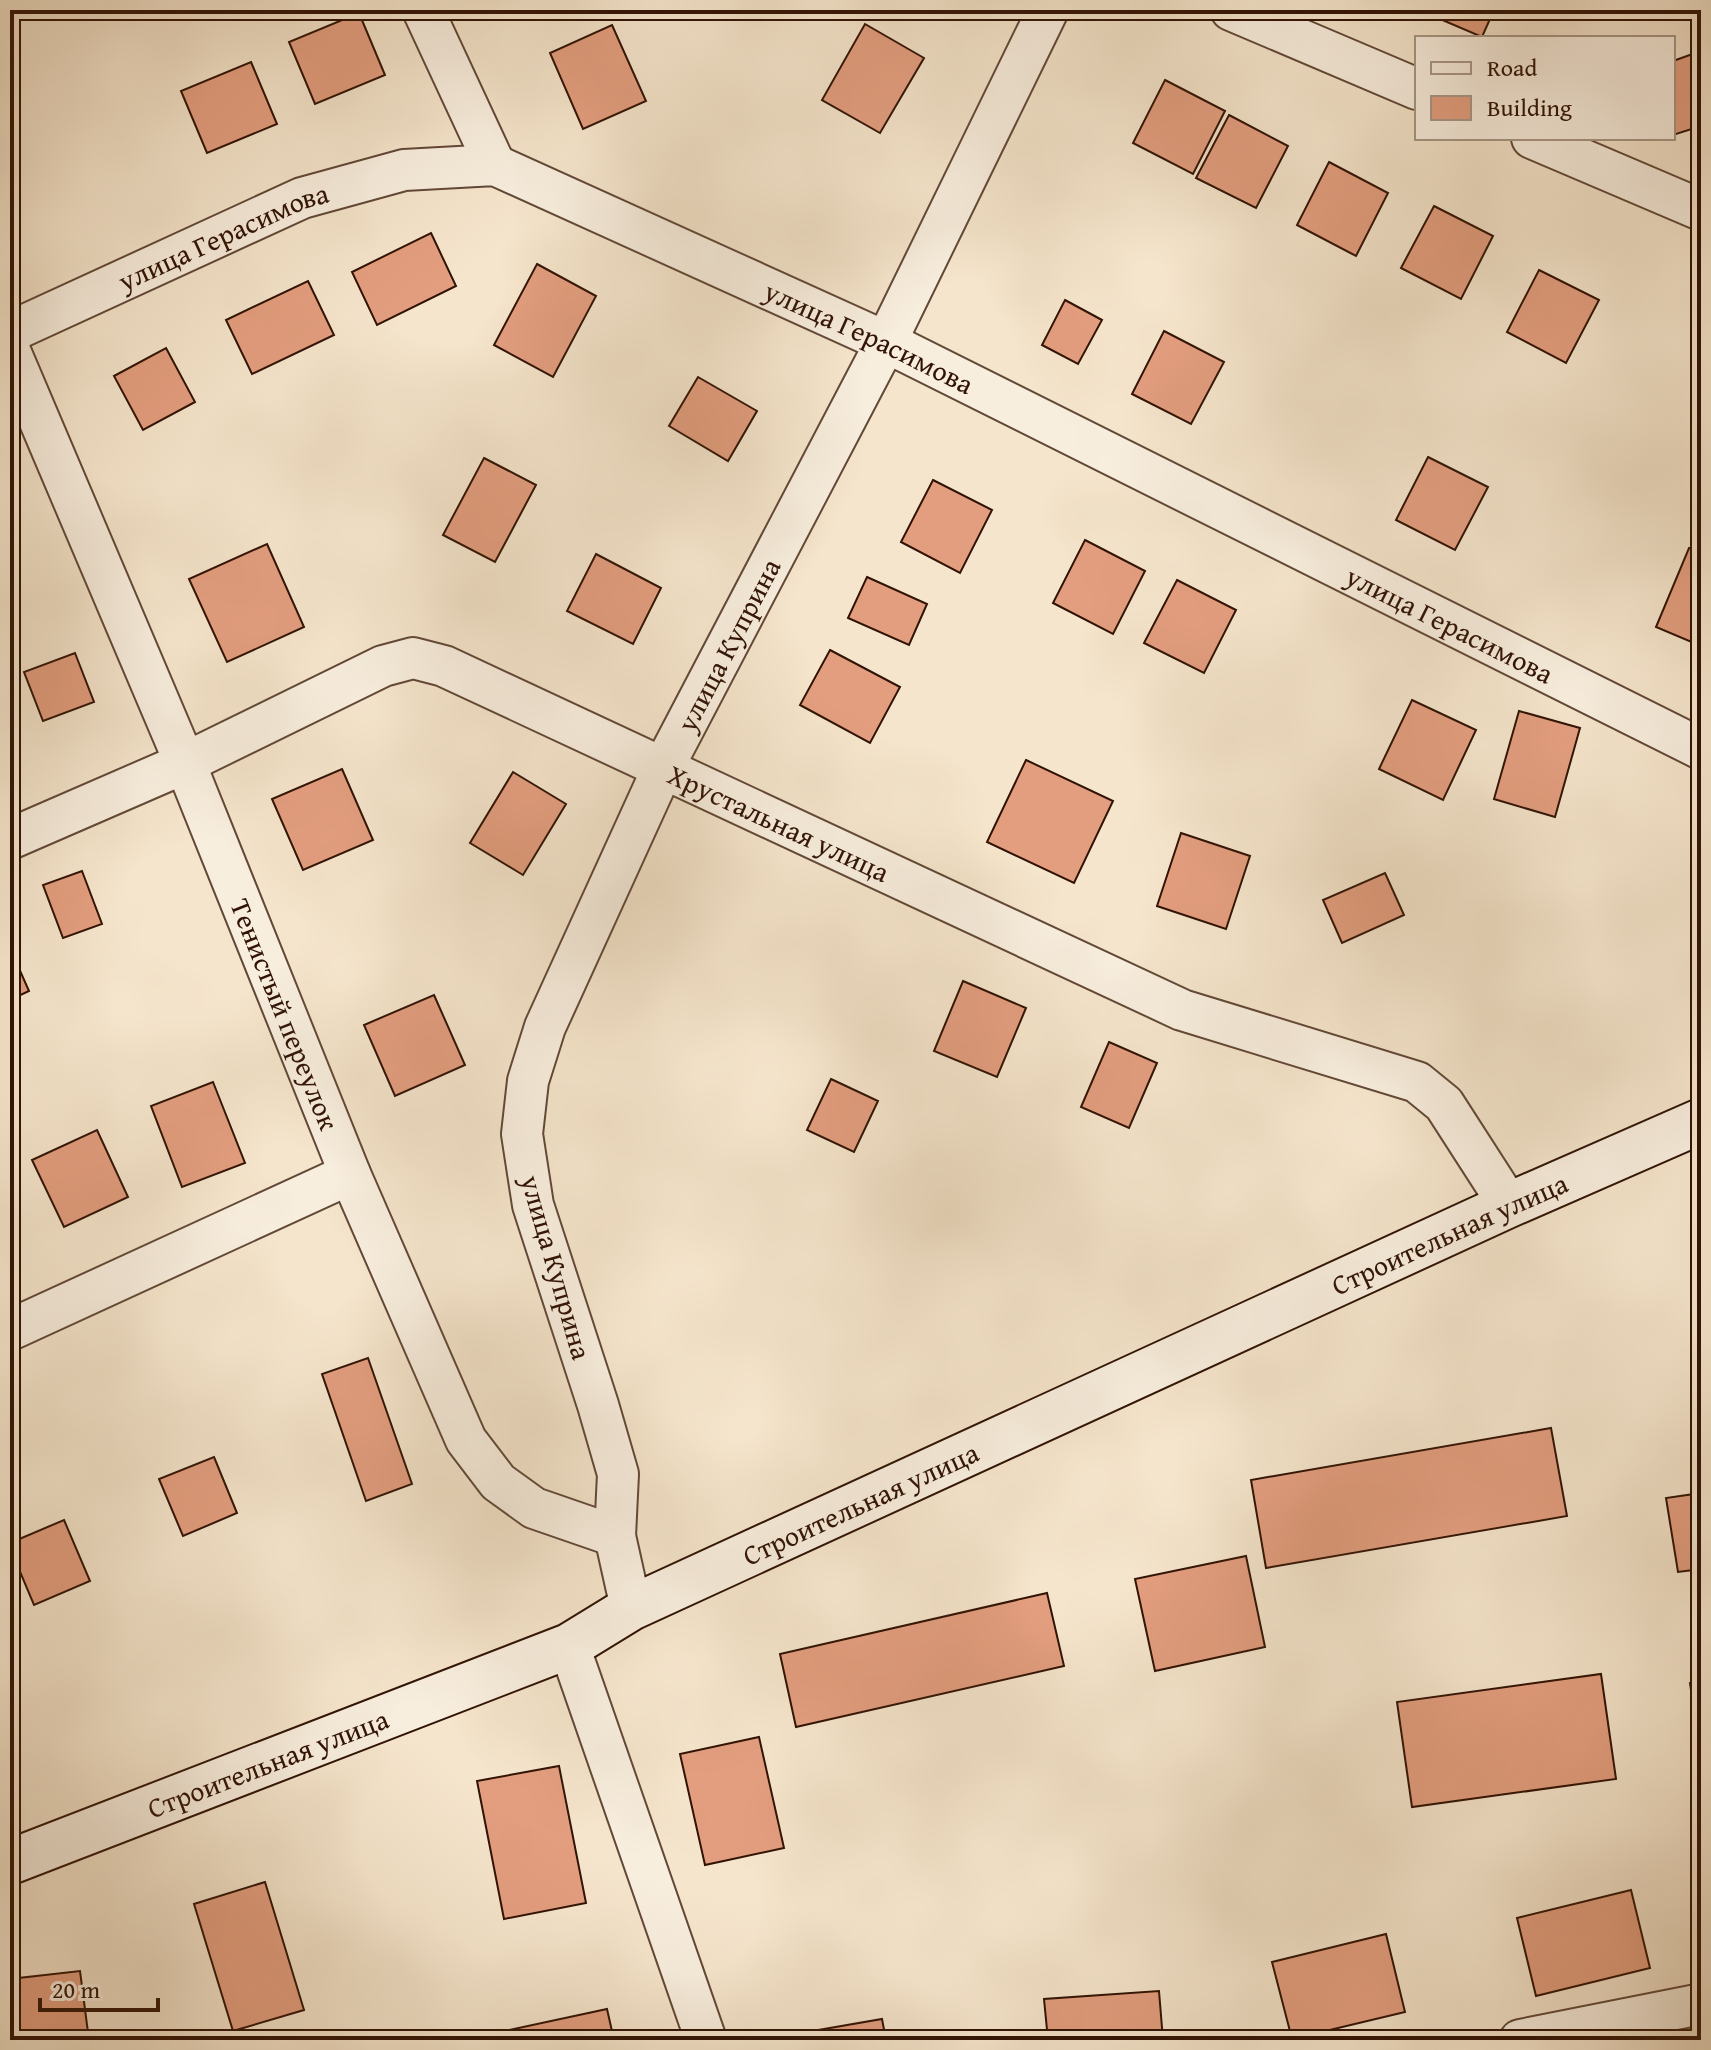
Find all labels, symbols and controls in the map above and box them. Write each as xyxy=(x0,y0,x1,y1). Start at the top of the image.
legend xyxy=(1415,36,1675,140)
text: Road xyxy=(1487,50,1537,85)
text: Building xyxy=(1487,90,1572,125)
street label: улица Герасимова xyxy=(110,171,334,301)
street label: улица Герасимова xyxy=(757,269,982,404)
street label: улица Куприна xyxy=(665,550,790,739)
street label: улица Герасимова xyxy=(1338,554,1562,693)
street label: Хрустальная улица xyxy=(661,753,897,892)
street label: Тенистый переулок xyxy=(221,892,351,1136)
street label: Строительная улица xyxy=(1324,1161,1574,1305)
street label: улица Куприна xyxy=(511,1169,603,1365)
street label: Строительная улица xyxy=(735,1431,985,1575)
street label: Строительная улица xyxy=(141,1697,395,1828)
scale bar xyxy=(40,1962,158,2012)
text: 20 m xyxy=(52,1972,100,2007)

